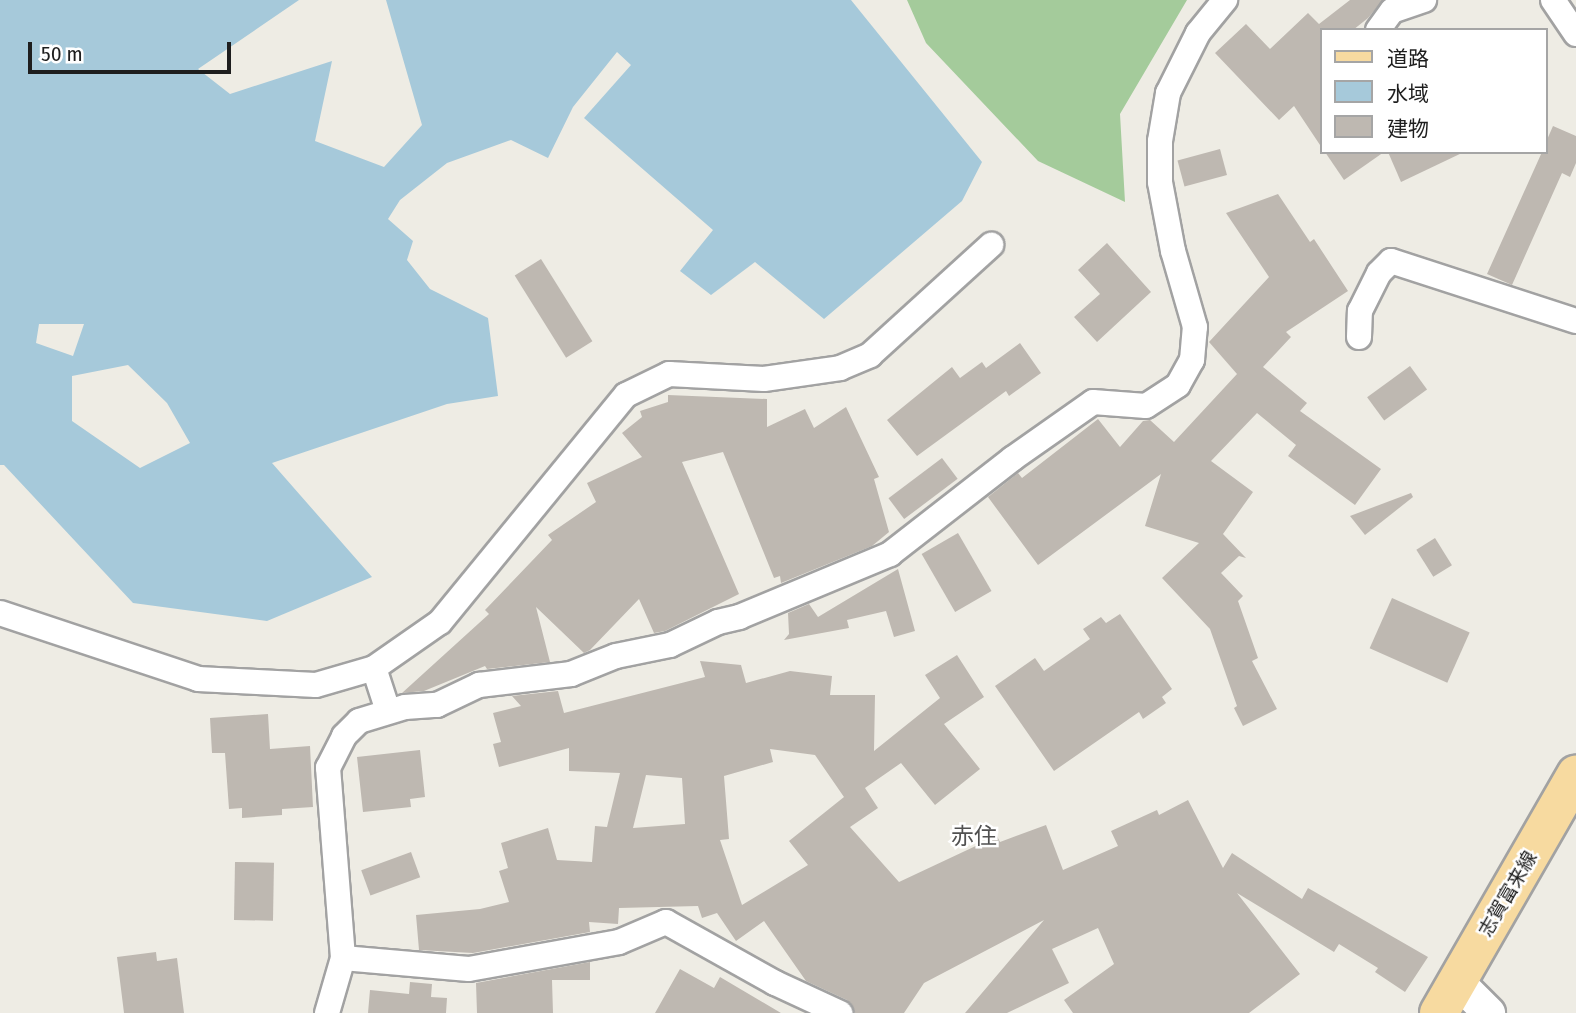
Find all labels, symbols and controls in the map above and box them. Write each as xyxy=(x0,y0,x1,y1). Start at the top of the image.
scale bar xyxy=(32,28,234,72)
legend xyxy=(1320,28,1548,154)
text: 50 m xyxy=(41,41,83,67)
text: 道路 xyxy=(1387,46,1429,72)
text: 水域 xyxy=(1387,81,1429,107)
text: 建物 xyxy=(1387,116,1429,142)
district label: 赤住 xyxy=(951,822,997,850)
street label: 志賀富来線 xyxy=(1474,847,1542,941)

